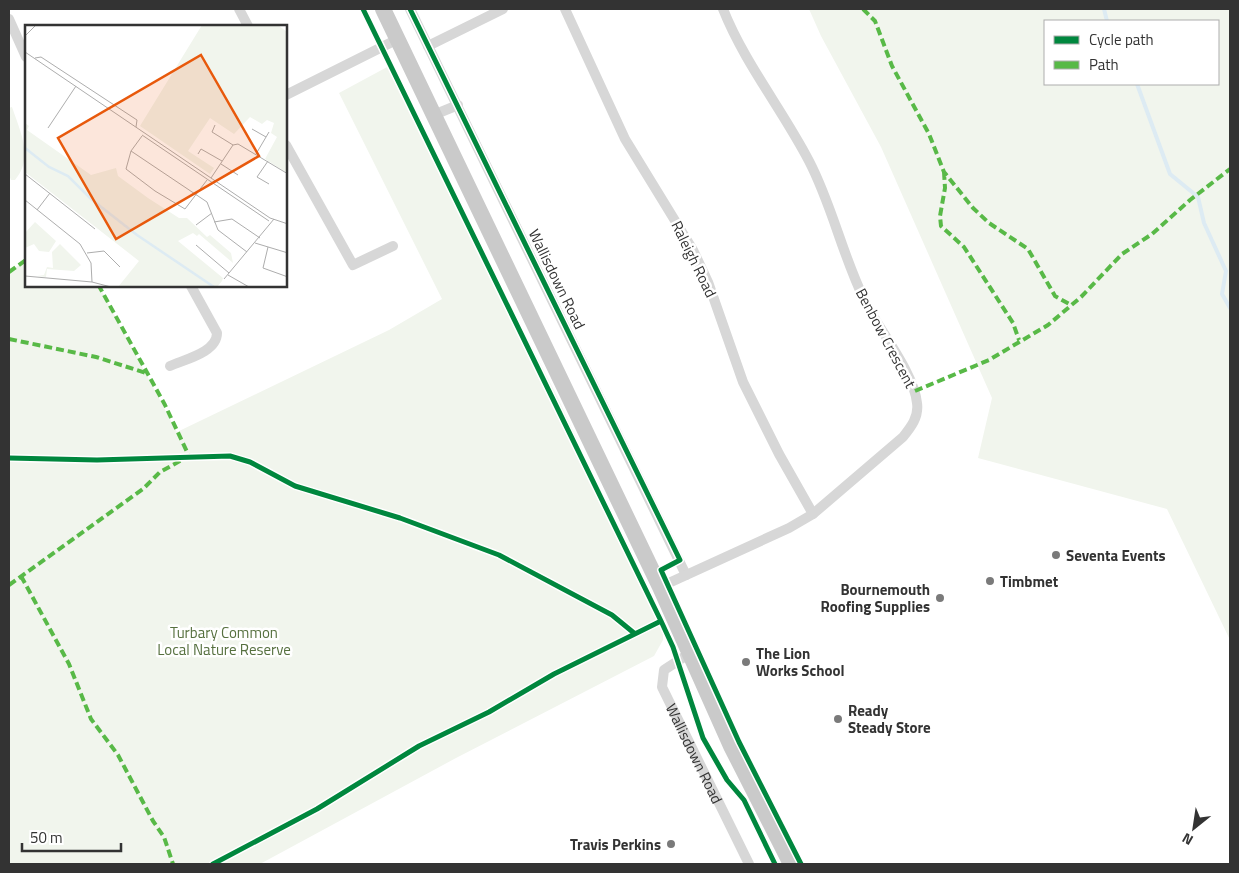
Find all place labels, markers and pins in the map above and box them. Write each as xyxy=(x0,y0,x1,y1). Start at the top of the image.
place label: Seventa Events xyxy=(1066,544,1166,567)
marker: Seventa Events xyxy=(1050,549,1062,561)
place label: Timbmet xyxy=(1000,570,1059,593)
marker: Timbmet xyxy=(984,575,996,587)
place label: Bournemouth Roofing Supplies xyxy=(821,578,930,618)
marker: Bournemouth Roofing Supplies xyxy=(934,592,946,604)
place label: The Lion Works School xyxy=(756,642,845,682)
marker: The Lion Works School xyxy=(740,656,752,668)
place label: Ready Steady Store xyxy=(848,699,931,739)
marker: Ready Steady Store xyxy=(832,713,844,725)
place label: Travis Perkins xyxy=(570,833,661,856)
marker: Travis Perkins xyxy=(665,838,677,850)

